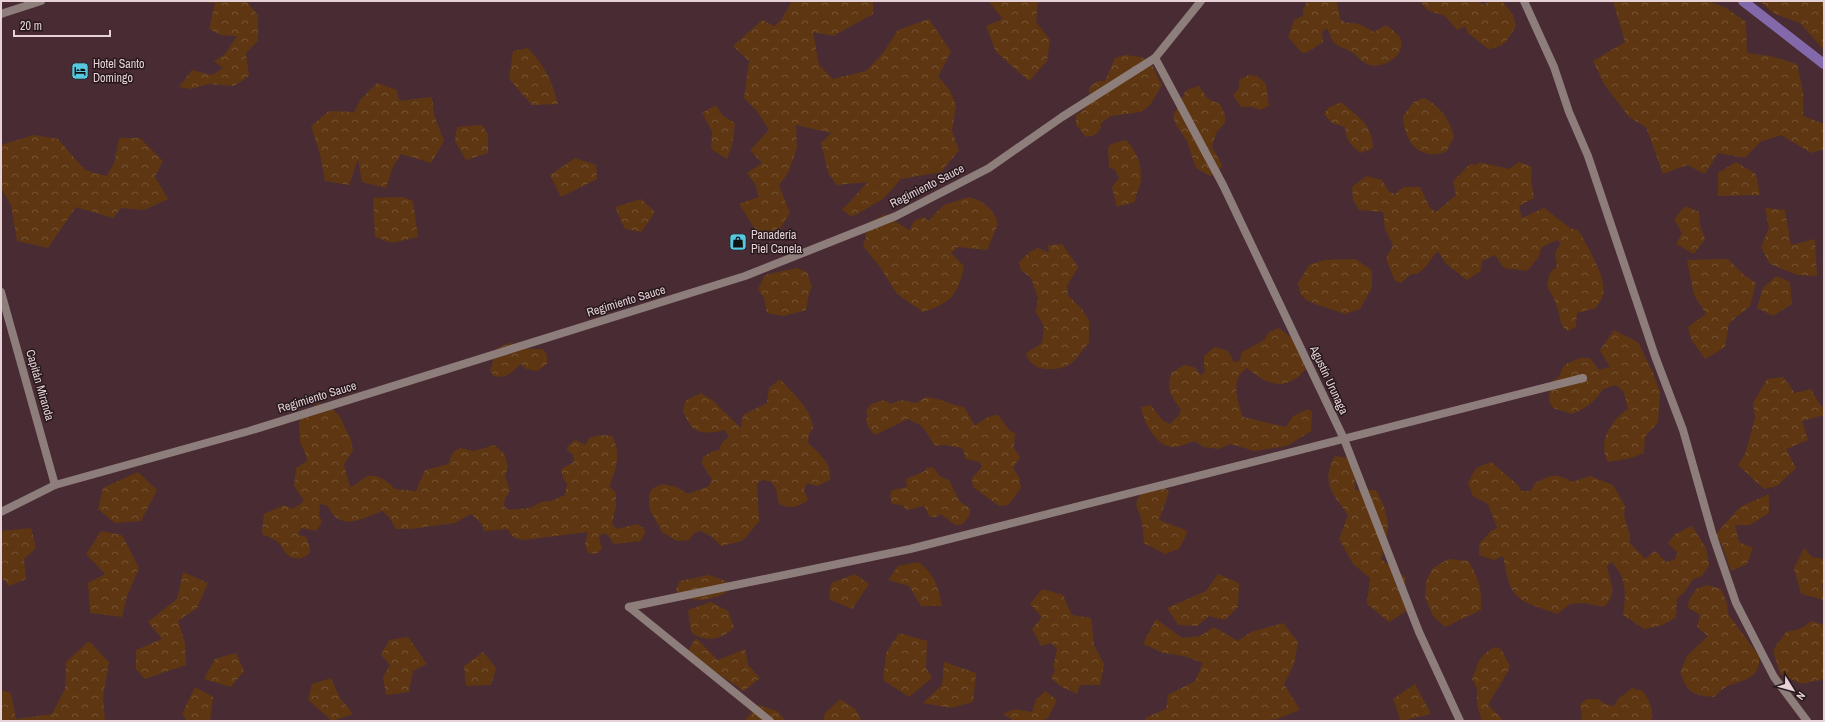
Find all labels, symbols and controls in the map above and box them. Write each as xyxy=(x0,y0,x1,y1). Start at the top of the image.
scale bar xyxy=(14,12,110,38)
text: 20 m xyxy=(20,18,42,34)
place label: Hotel Santo Domingo xyxy=(93,56,144,86)
hotel icon: Hotel Santo Domingo xyxy=(70,61,90,81)
street label: Regimiento Sauce xyxy=(887,160,967,212)
place label: Panadería Piel Canela xyxy=(751,227,802,257)
shop icon: Panadería Piel Canela xyxy=(728,232,748,252)
street label: Regimiento Sauce xyxy=(585,281,667,321)
street label: Agustín Urunaga xyxy=(1306,342,1352,417)
street label: Capitán Miranda xyxy=(22,348,58,423)
street label: Regimiento Sauce xyxy=(276,377,358,417)
north arrow xyxy=(1773,670,1813,710)
text: N xyxy=(1793,689,1809,703)

